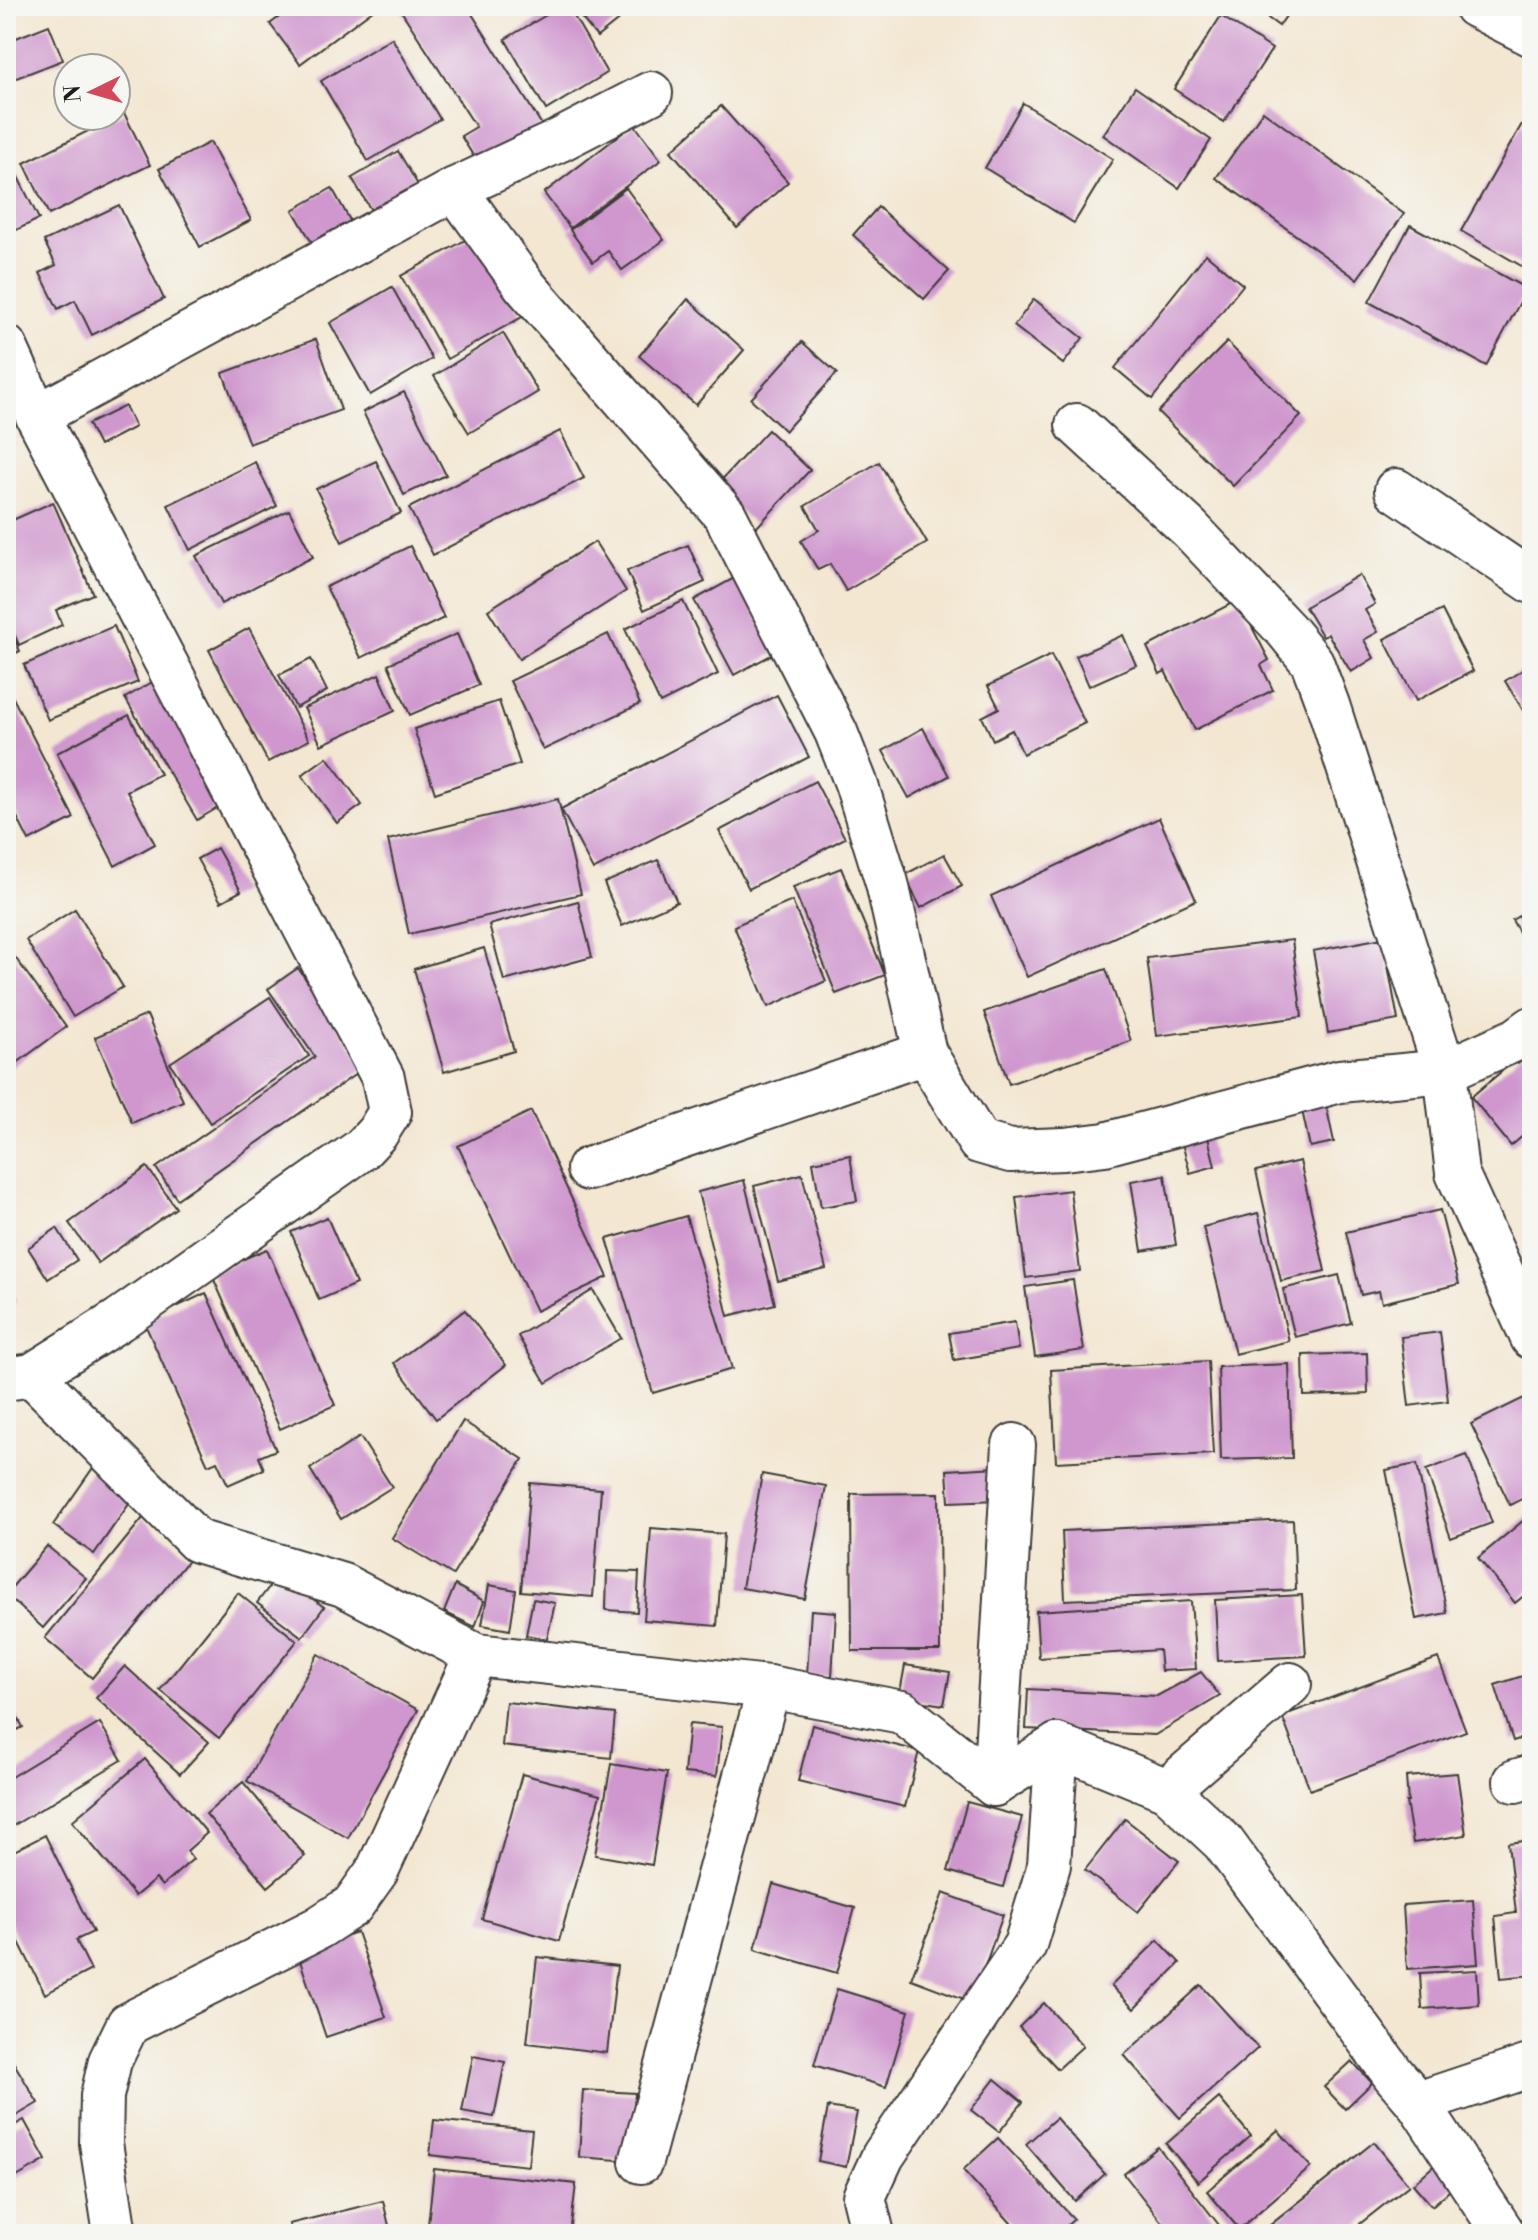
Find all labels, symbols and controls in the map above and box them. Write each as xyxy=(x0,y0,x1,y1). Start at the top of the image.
north arrow xyxy=(52,52,132,132)
text: N xyxy=(59,83,88,103)

